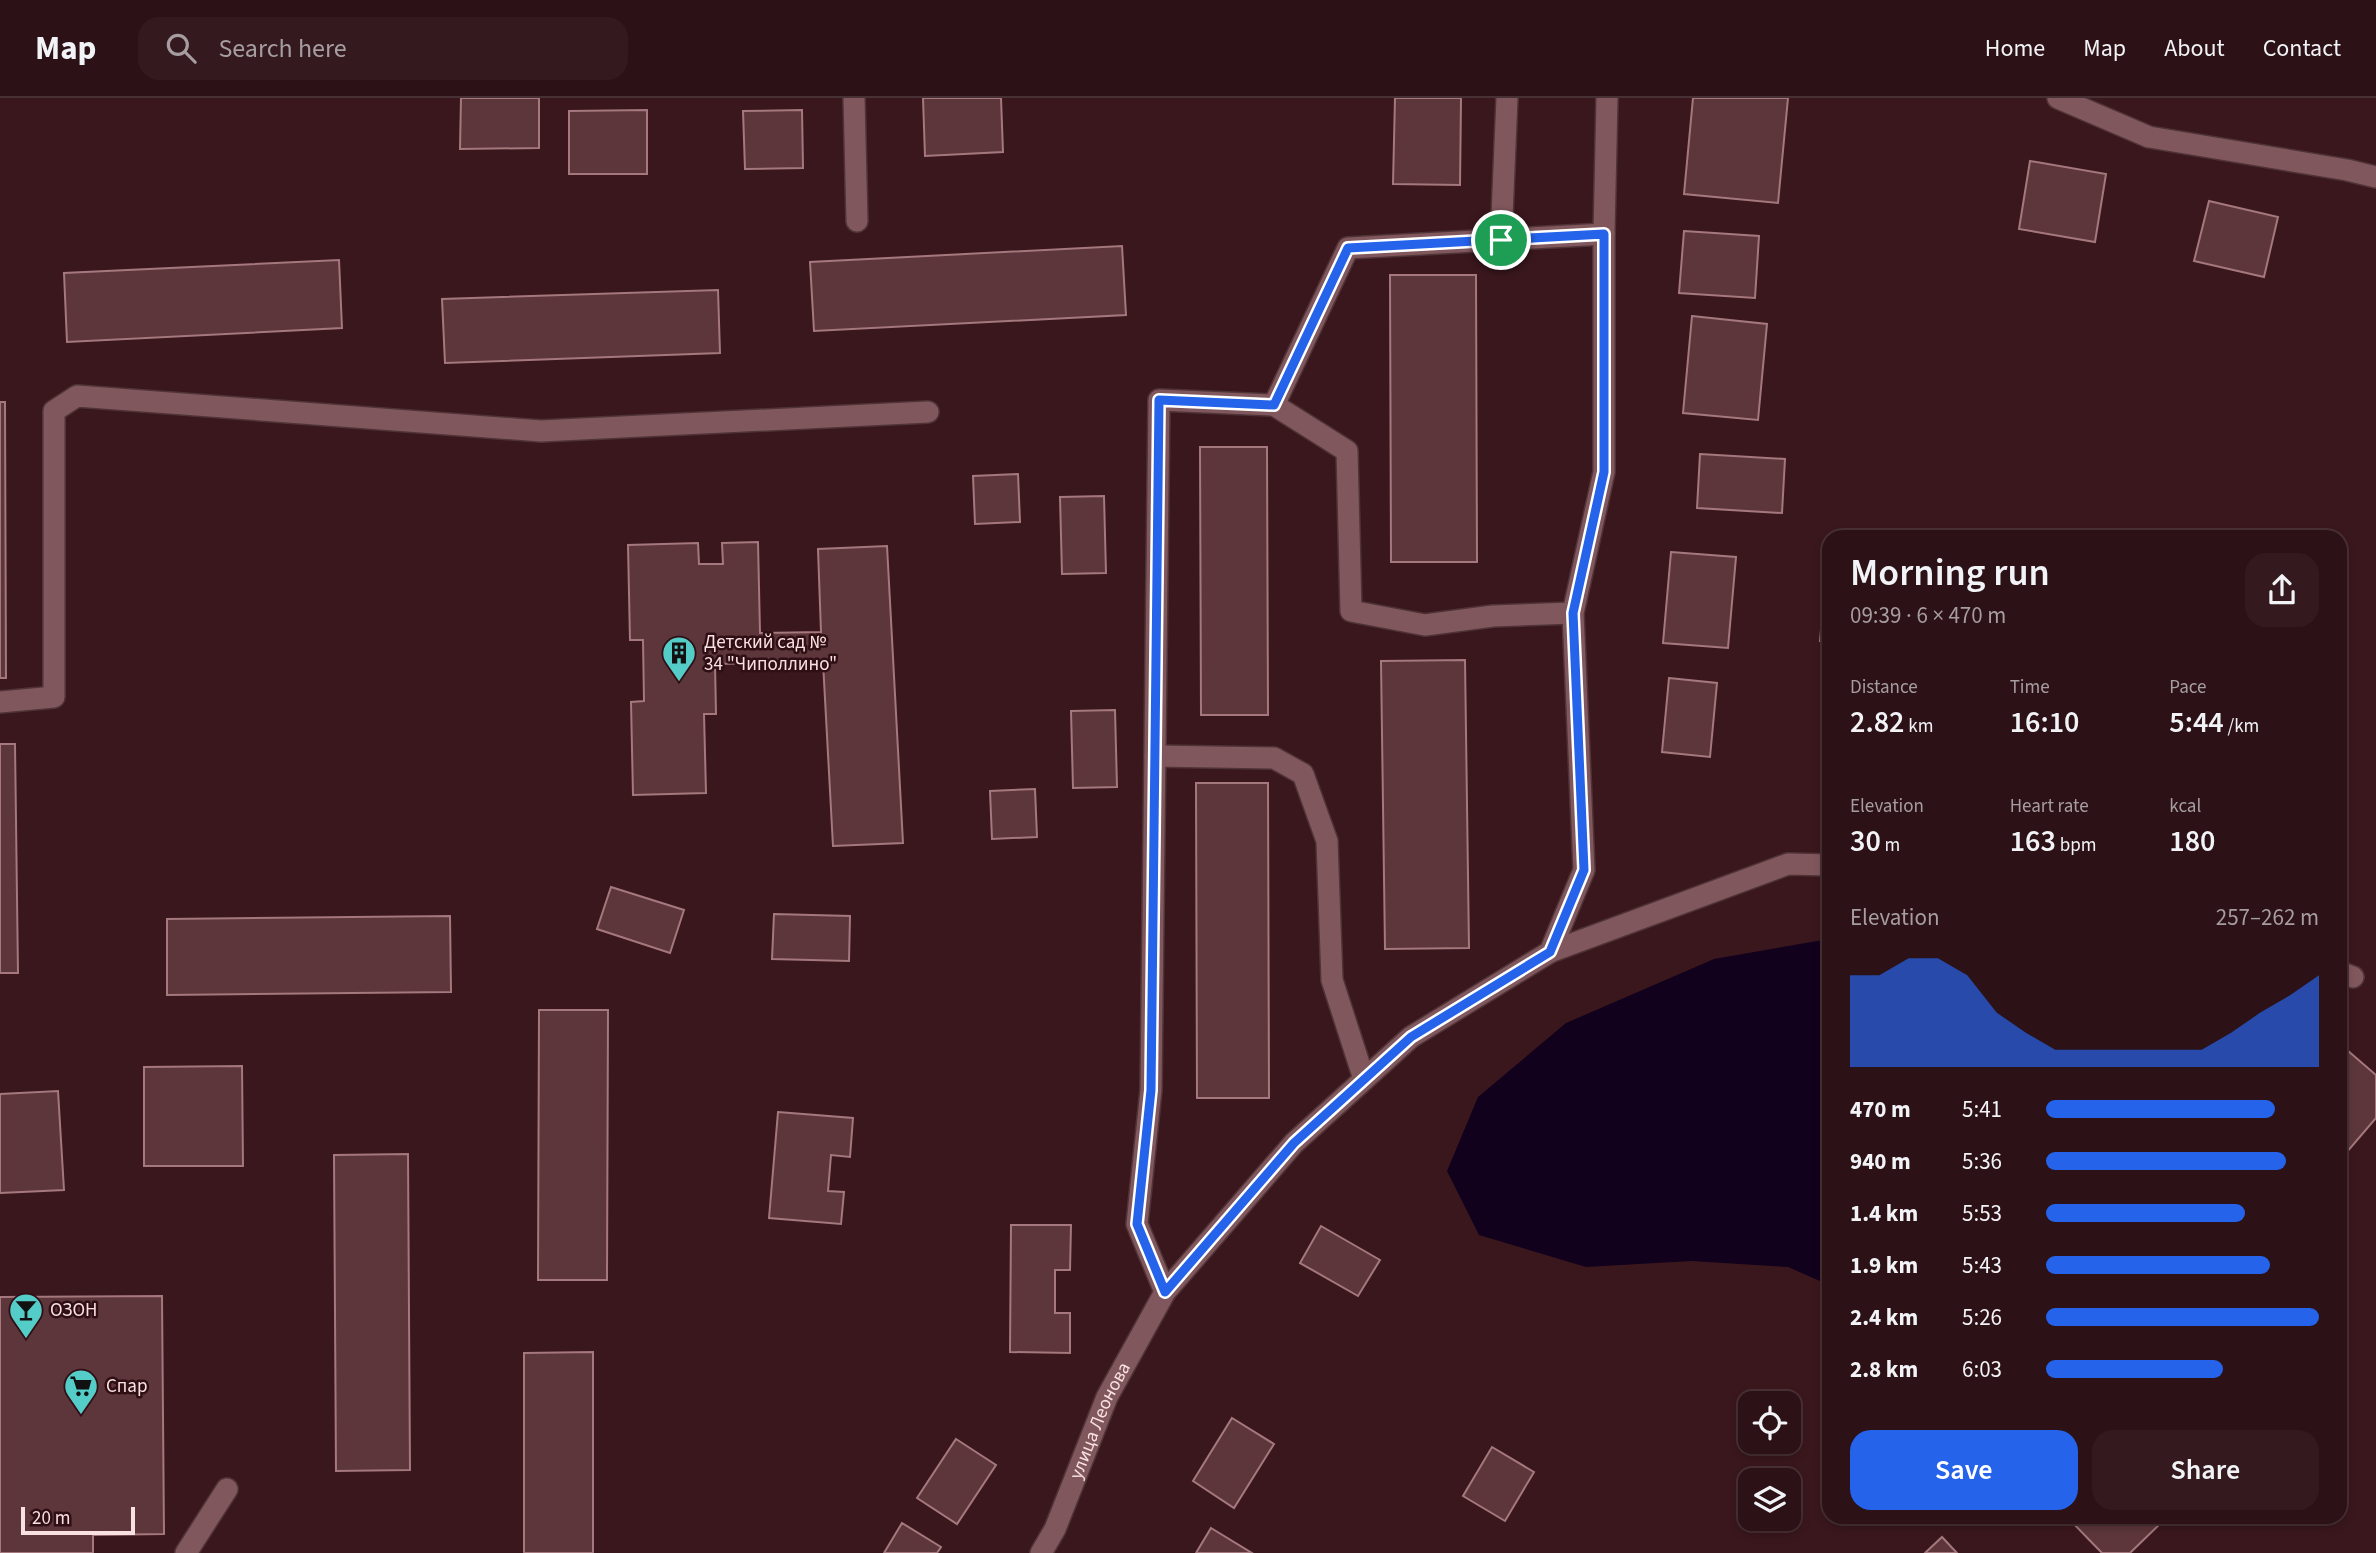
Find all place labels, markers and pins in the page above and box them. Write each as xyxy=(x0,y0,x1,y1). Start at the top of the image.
pin xyxy=(1471,210,1531,270)
place label: Детский сад № 34 "Чиполлино" xyxy=(704,629,837,678)
building icon: Детский сад № 34 "Чиполлино" xyxy=(660,634,698,683)
bar icon: ОЗОН xyxy=(7,1291,45,1340)
place label: ОЗОН xyxy=(50,1297,97,1324)
supermarket icon: Спар xyxy=(62,1367,100,1416)
place label: Спар xyxy=(106,1373,147,1400)

